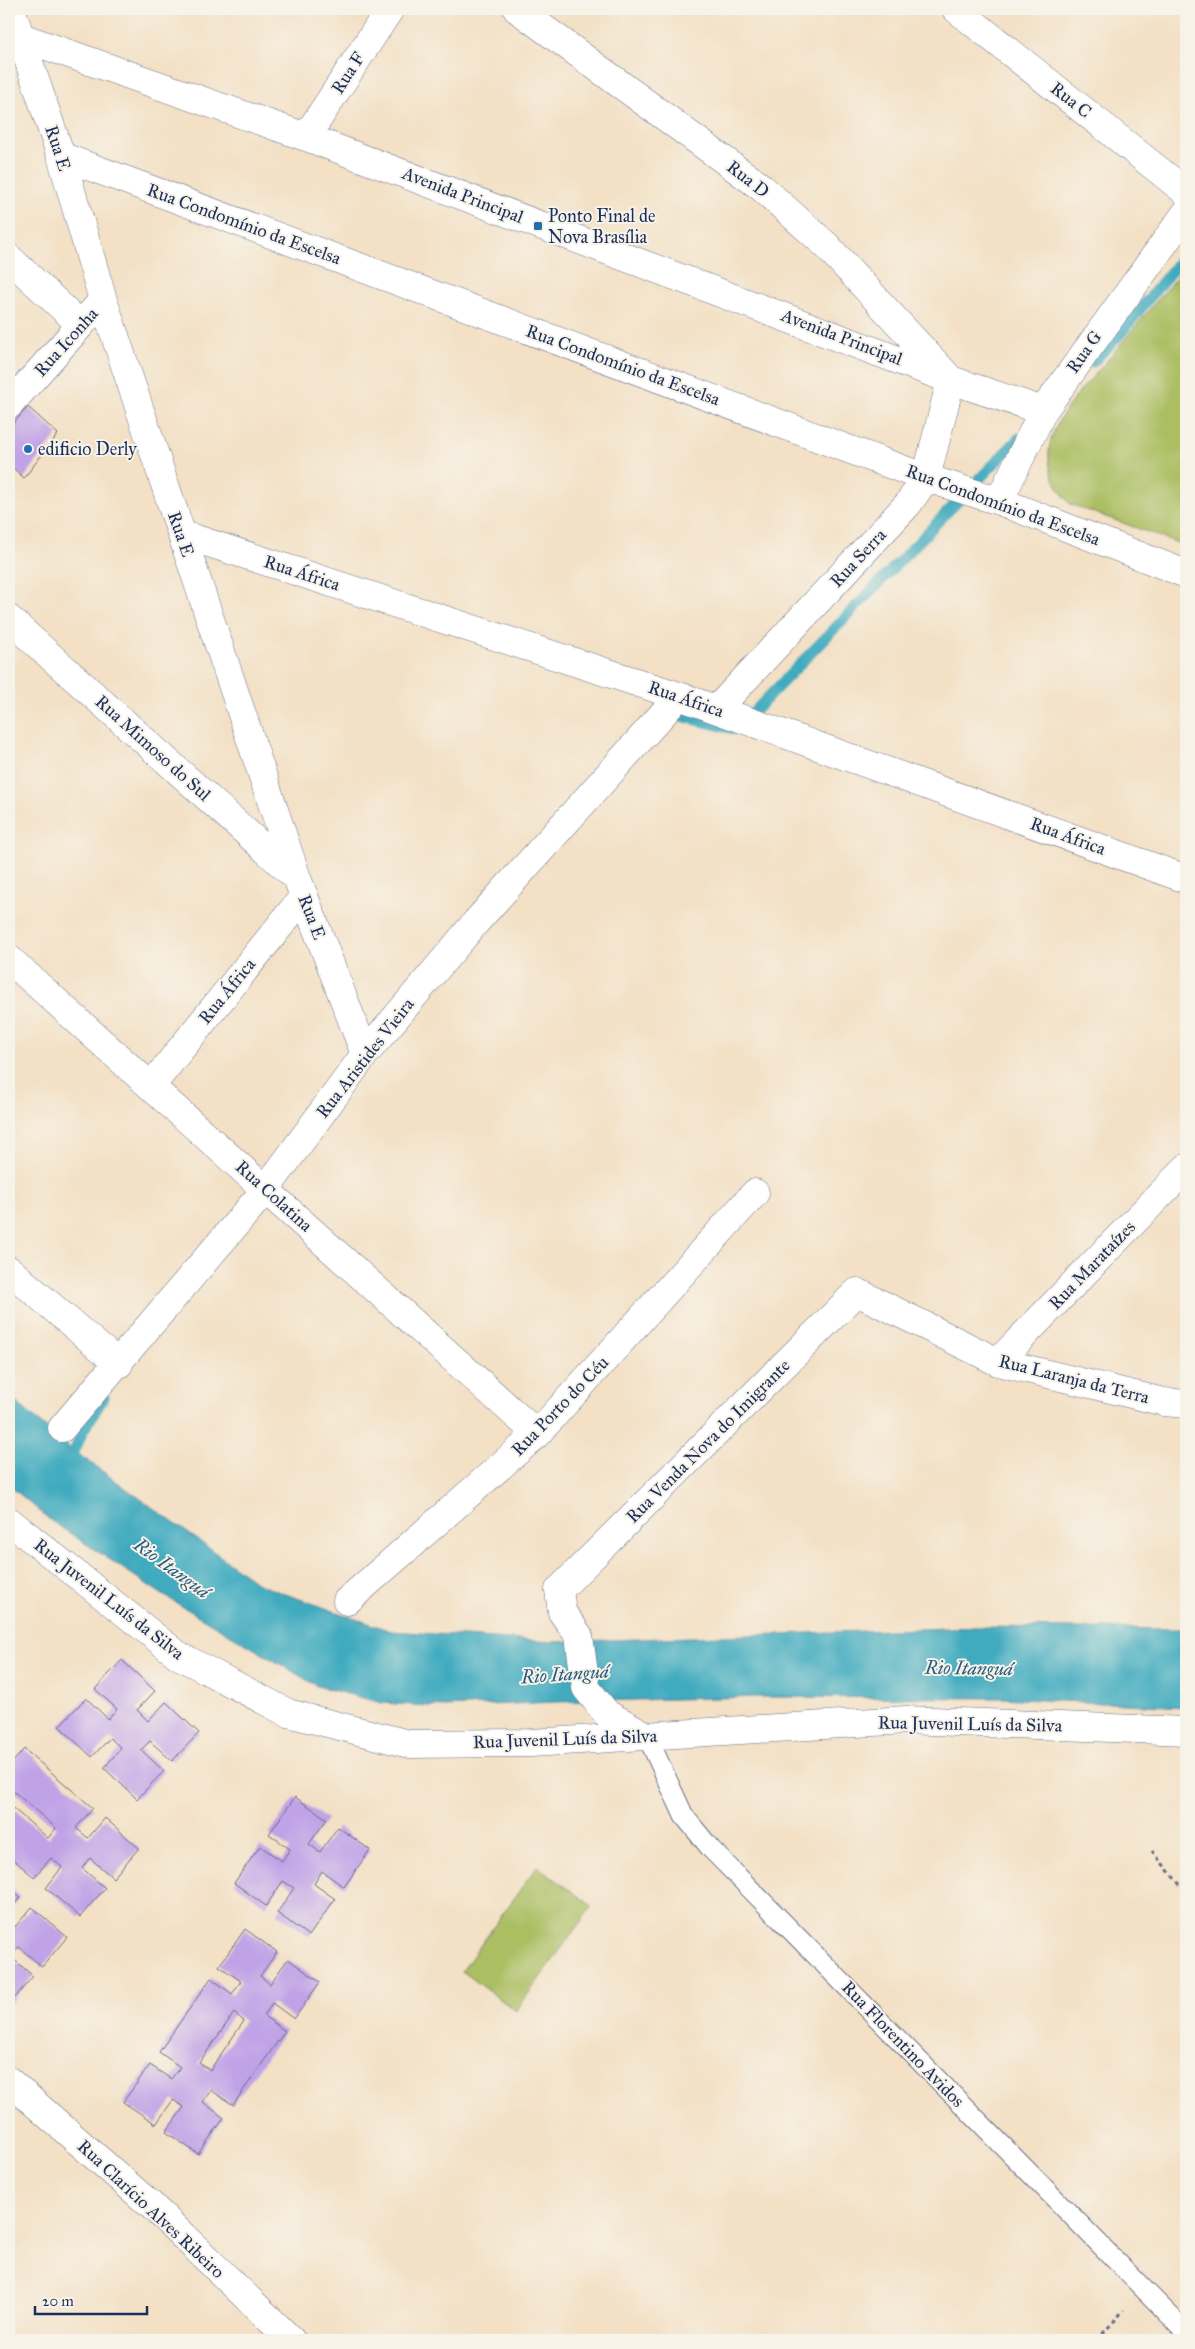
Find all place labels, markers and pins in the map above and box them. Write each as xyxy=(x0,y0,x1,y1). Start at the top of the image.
place label: Ponto Final de Nova Brasília xyxy=(548,205,656,248)
marker: Ponto Final de Nova Brasília xyxy=(532,220,544,232)
place label: edificio Derly xyxy=(38,438,137,460)
marker: edificio Derly xyxy=(22,443,34,455)

